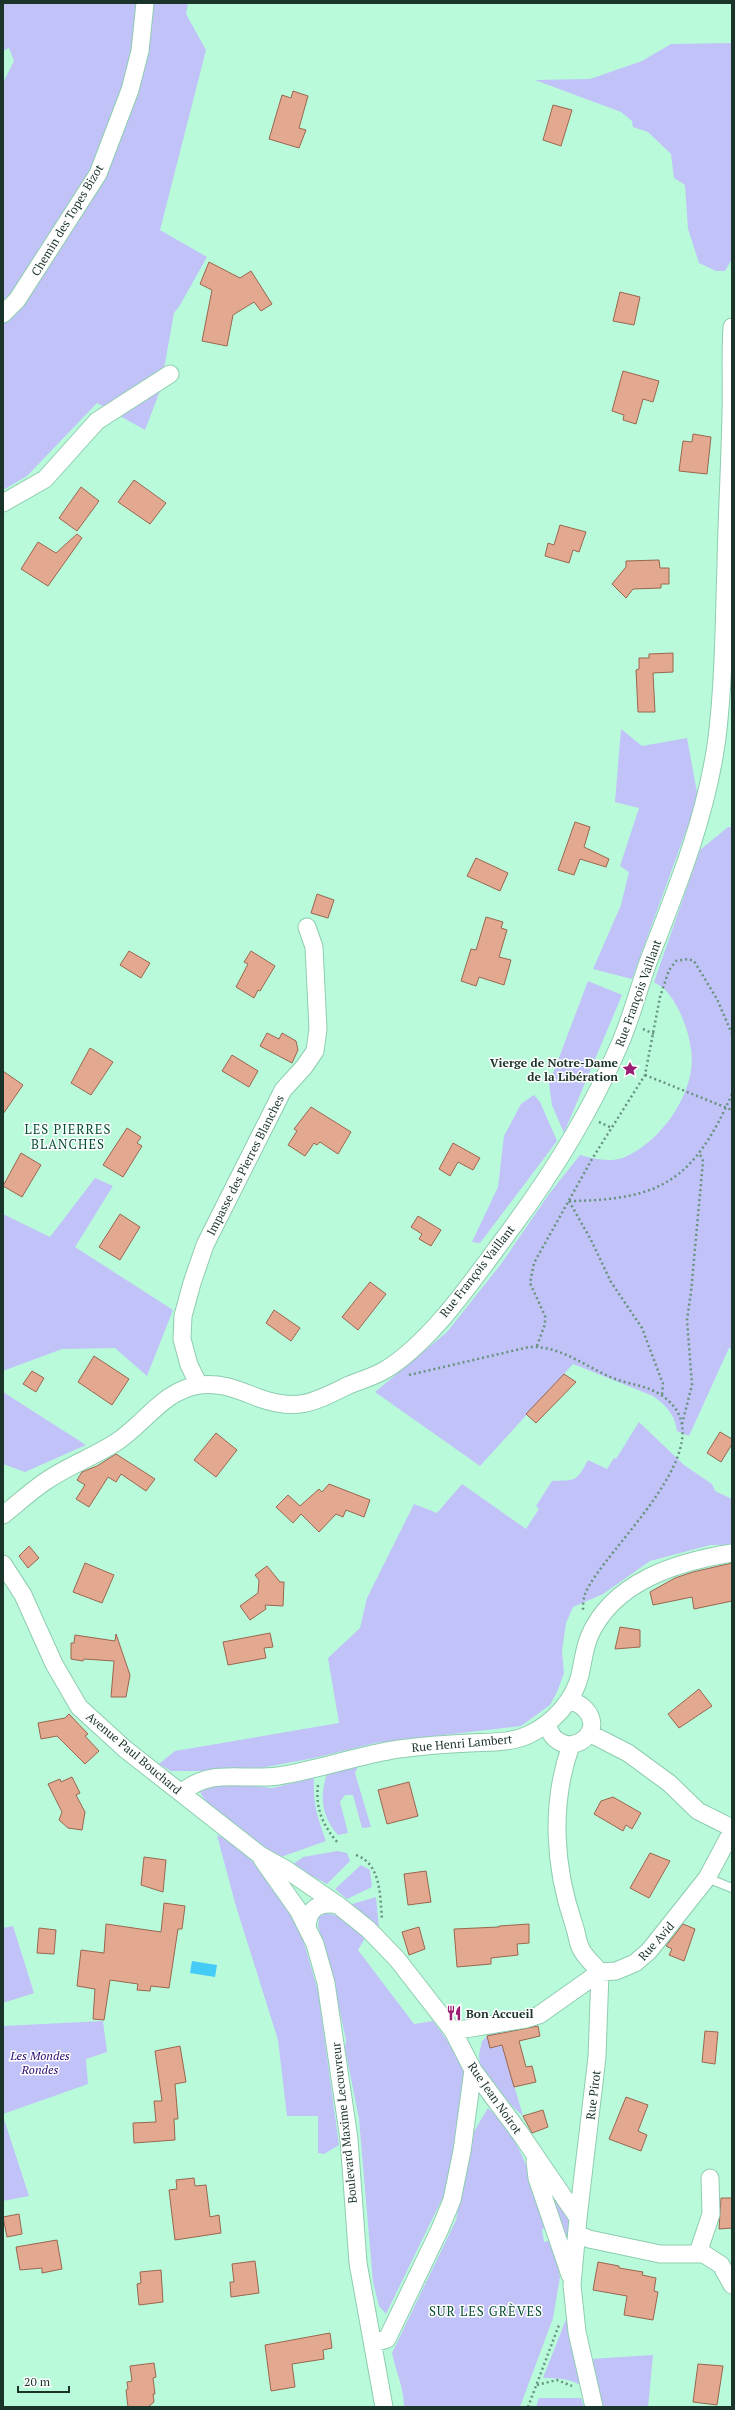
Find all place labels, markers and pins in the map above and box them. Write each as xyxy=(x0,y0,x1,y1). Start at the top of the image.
place label: Vierge de Notre-Dame de la Libération xyxy=(490,1055,619,1084)
place icon: Vierge de Notre-Dame de la Libération xyxy=(621,1060,639,1078)
restaurant icon: Bon Accueil xyxy=(445,2004,463,2022)
place label: Bon Accueil xyxy=(466,2006,533,2021)

